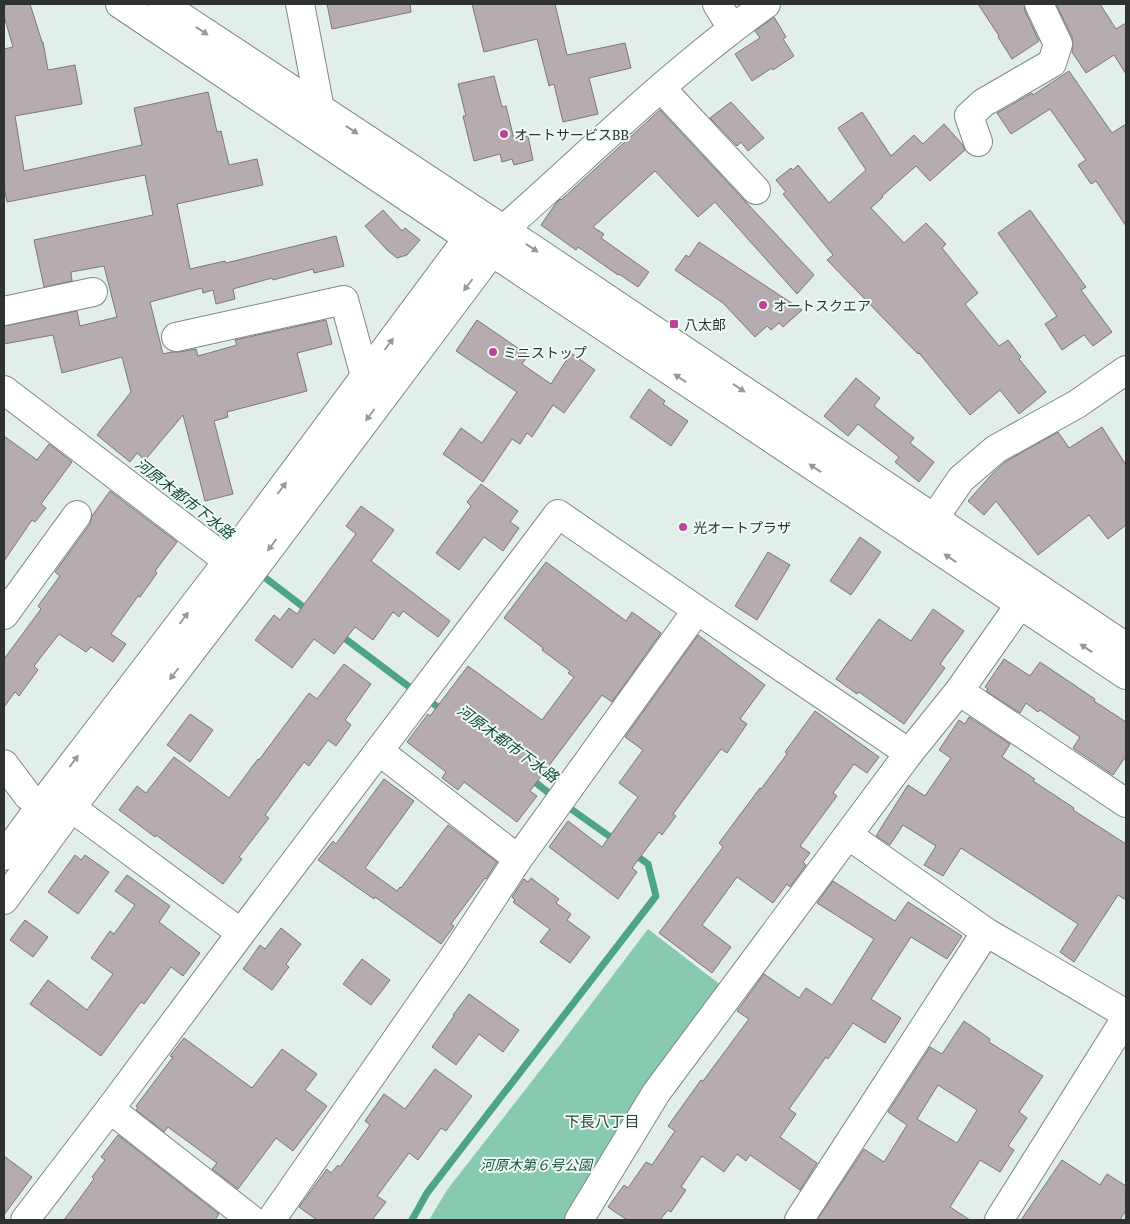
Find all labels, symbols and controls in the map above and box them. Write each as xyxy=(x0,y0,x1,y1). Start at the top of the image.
one-way arrow xyxy=(196,26,209,36)
place label: オートサービスBB xyxy=(514,125,629,144)
one-way arrow xyxy=(346,126,359,135)
marker: オートサービスBB xyxy=(498,128,510,140)
one-way arrow xyxy=(525,243,539,253)
one-way arrow xyxy=(462,278,473,291)
place label: オートスクエア xyxy=(773,296,871,315)
marker: オートスクエア xyxy=(757,299,769,311)
place label: 八太郎 xyxy=(684,315,726,334)
marker: 八太郎 xyxy=(668,318,680,330)
one-way arrow xyxy=(384,338,395,351)
place label: ミニストップ xyxy=(503,343,587,362)
marker: ミニストップ xyxy=(487,346,499,358)
one-way arrow xyxy=(673,373,687,383)
one-way arrow xyxy=(733,383,746,393)
one-way arrow xyxy=(365,408,375,422)
water label: 河原木都市下水路 xyxy=(132,453,240,544)
one-way arrow xyxy=(809,463,822,473)
one-way arrow xyxy=(276,482,287,495)
place label: 光オートプラザ xyxy=(693,518,791,537)
marker: 光オートプラザ xyxy=(677,521,689,533)
one-way arrow xyxy=(267,538,278,551)
one-way arrow xyxy=(944,553,957,563)
one-way arrow xyxy=(178,612,189,625)
one-way arrow xyxy=(1079,644,1092,653)
one-way arrow xyxy=(169,667,179,681)
water label: 河原木都市下水路 xyxy=(454,700,564,788)
one-way arrow xyxy=(69,755,80,768)
district label: 下長八丁目 xyxy=(564,1111,640,1131)
park label: 河原木第６号公園 xyxy=(480,1155,594,1174)

